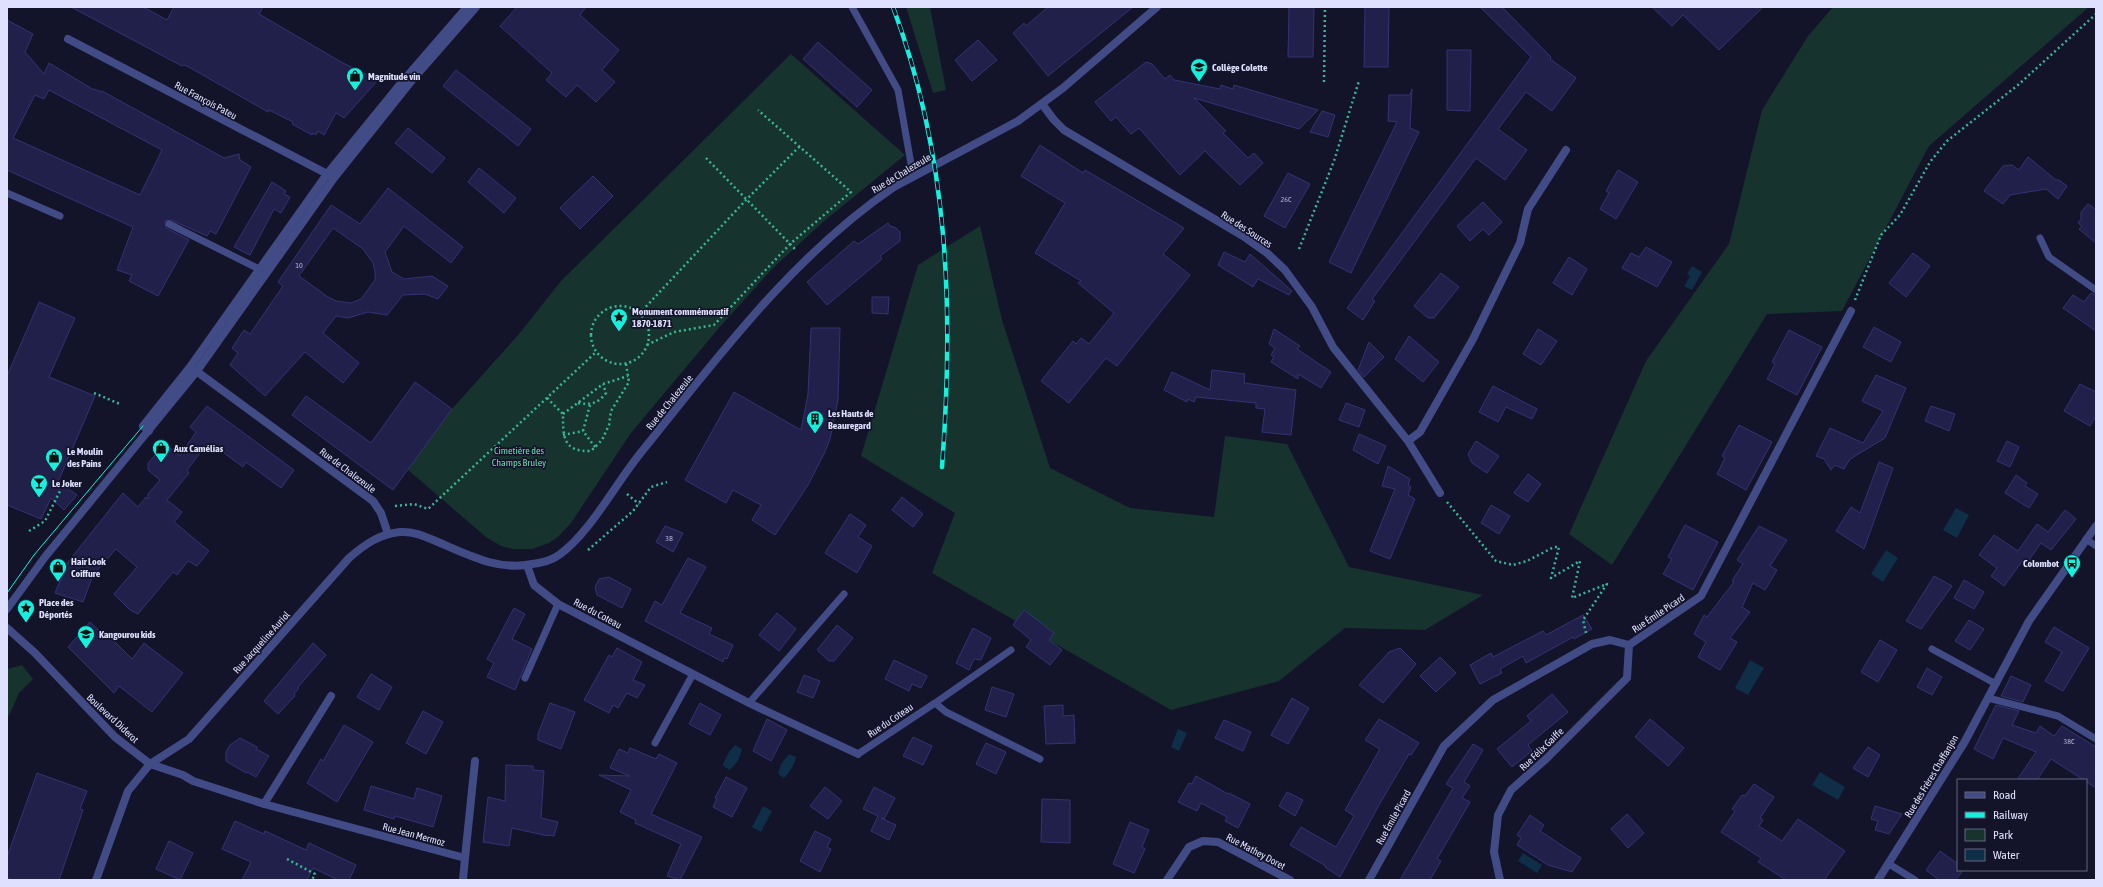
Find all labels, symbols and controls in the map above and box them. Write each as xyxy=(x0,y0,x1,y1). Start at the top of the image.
school or university icon: Collège Colette xyxy=(1189,57,1209,82)
place label: Collège Colette xyxy=(1212,62,1268,73)
shop icon: Magnitude vin xyxy=(345,66,365,91)
place label: Magnitude vin xyxy=(368,71,421,82)
street label: Rue François Pateu xyxy=(173,79,239,122)
street label: Rue de Chalezeule xyxy=(870,151,933,196)
house number: 26C xyxy=(1280,195,1292,204)
street label: Rue des Sources xyxy=(1219,209,1275,250)
house number: 10 xyxy=(295,261,303,270)
place label: Monument commémoratif 1870-1871 xyxy=(632,306,729,329)
place icon: Monument commémoratif 1870-1871 xyxy=(609,307,629,332)
street label: Rue de Chalezeule xyxy=(644,372,695,432)
place label: Les Hauts de Beauregard xyxy=(828,408,874,431)
building icon: Les Hauts de Beauregard xyxy=(805,409,825,434)
shop icon: Aux Camélias xyxy=(151,438,171,463)
place label: Aux Camélias xyxy=(173,443,224,454)
park label: Cimetière des Champs Bruley xyxy=(492,445,546,468)
place label: Le Moulin des Pains xyxy=(67,446,103,469)
street label: Rue de Chalezeule xyxy=(317,446,378,495)
shop icon: Le Moulin des Pains xyxy=(44,447,64,472)
bar icon: Le Joker xyxy=(29,473,49,498)
place label: Le Joker xyxy=(52,478,82,489)
house number: 3B xyxy=(665,534,673,543)
bus stop icon: Colombot xyxy=(2062,553,2082,578)
place label: Hair Look Coiffure xyxy=(71,556,106,579)
shop icon: Hair Look Coiffure xyxy=(48,557,68,582)
place label: Colombot xyxy=(2023,558,2059,569)
street label: Rue Émile Picard xyxy=(1630,592,1687,635)
street label: Rue du Coteau xyxy=(572,596,624,631)
place label: Place des Déportés xyxy=(39,597,74,620)
place icon: Place des Déportés xyxy=(16,598,36,623)
street label: Rue Jacqueline Auriol xyxy=(231,609,292,676)
school or university icon: Kangourou kids xyxy=(76,624,96,649)
place label: Kangourou kids xyxy=(99,629,156,640)
street label: Boulevard Diderot xyxy=(85,692,141,745)
street label: Rue du Coteau xyxy=(865,701,915,740)
street label: Rue Félix Gaiffe xyxy=(1517,725,1566,773)
street label: Rue des Frères Chaffanjon xyxy=(1902,733,1961,820)
house number: 38C xyxy=(2063,737,2075,746)
legend xyxy=(1957,779,2087,871)
street label: Rue Émile Picard xyxy=(1374,788,1413,847)
text: Road xyxy=(1993,788,2016,802)
text: Railway xyxy=(1993,808,2028,822)
street label: Rue Jean Mermoz xyxy=(382,821,447,848)
text: Park xyxy=(1993,828,2014,842)
street label: Rue Mathey Doret xyxy=(1224,831,1287,872)
text: Water xyxy=(1993,848,2020,862)

